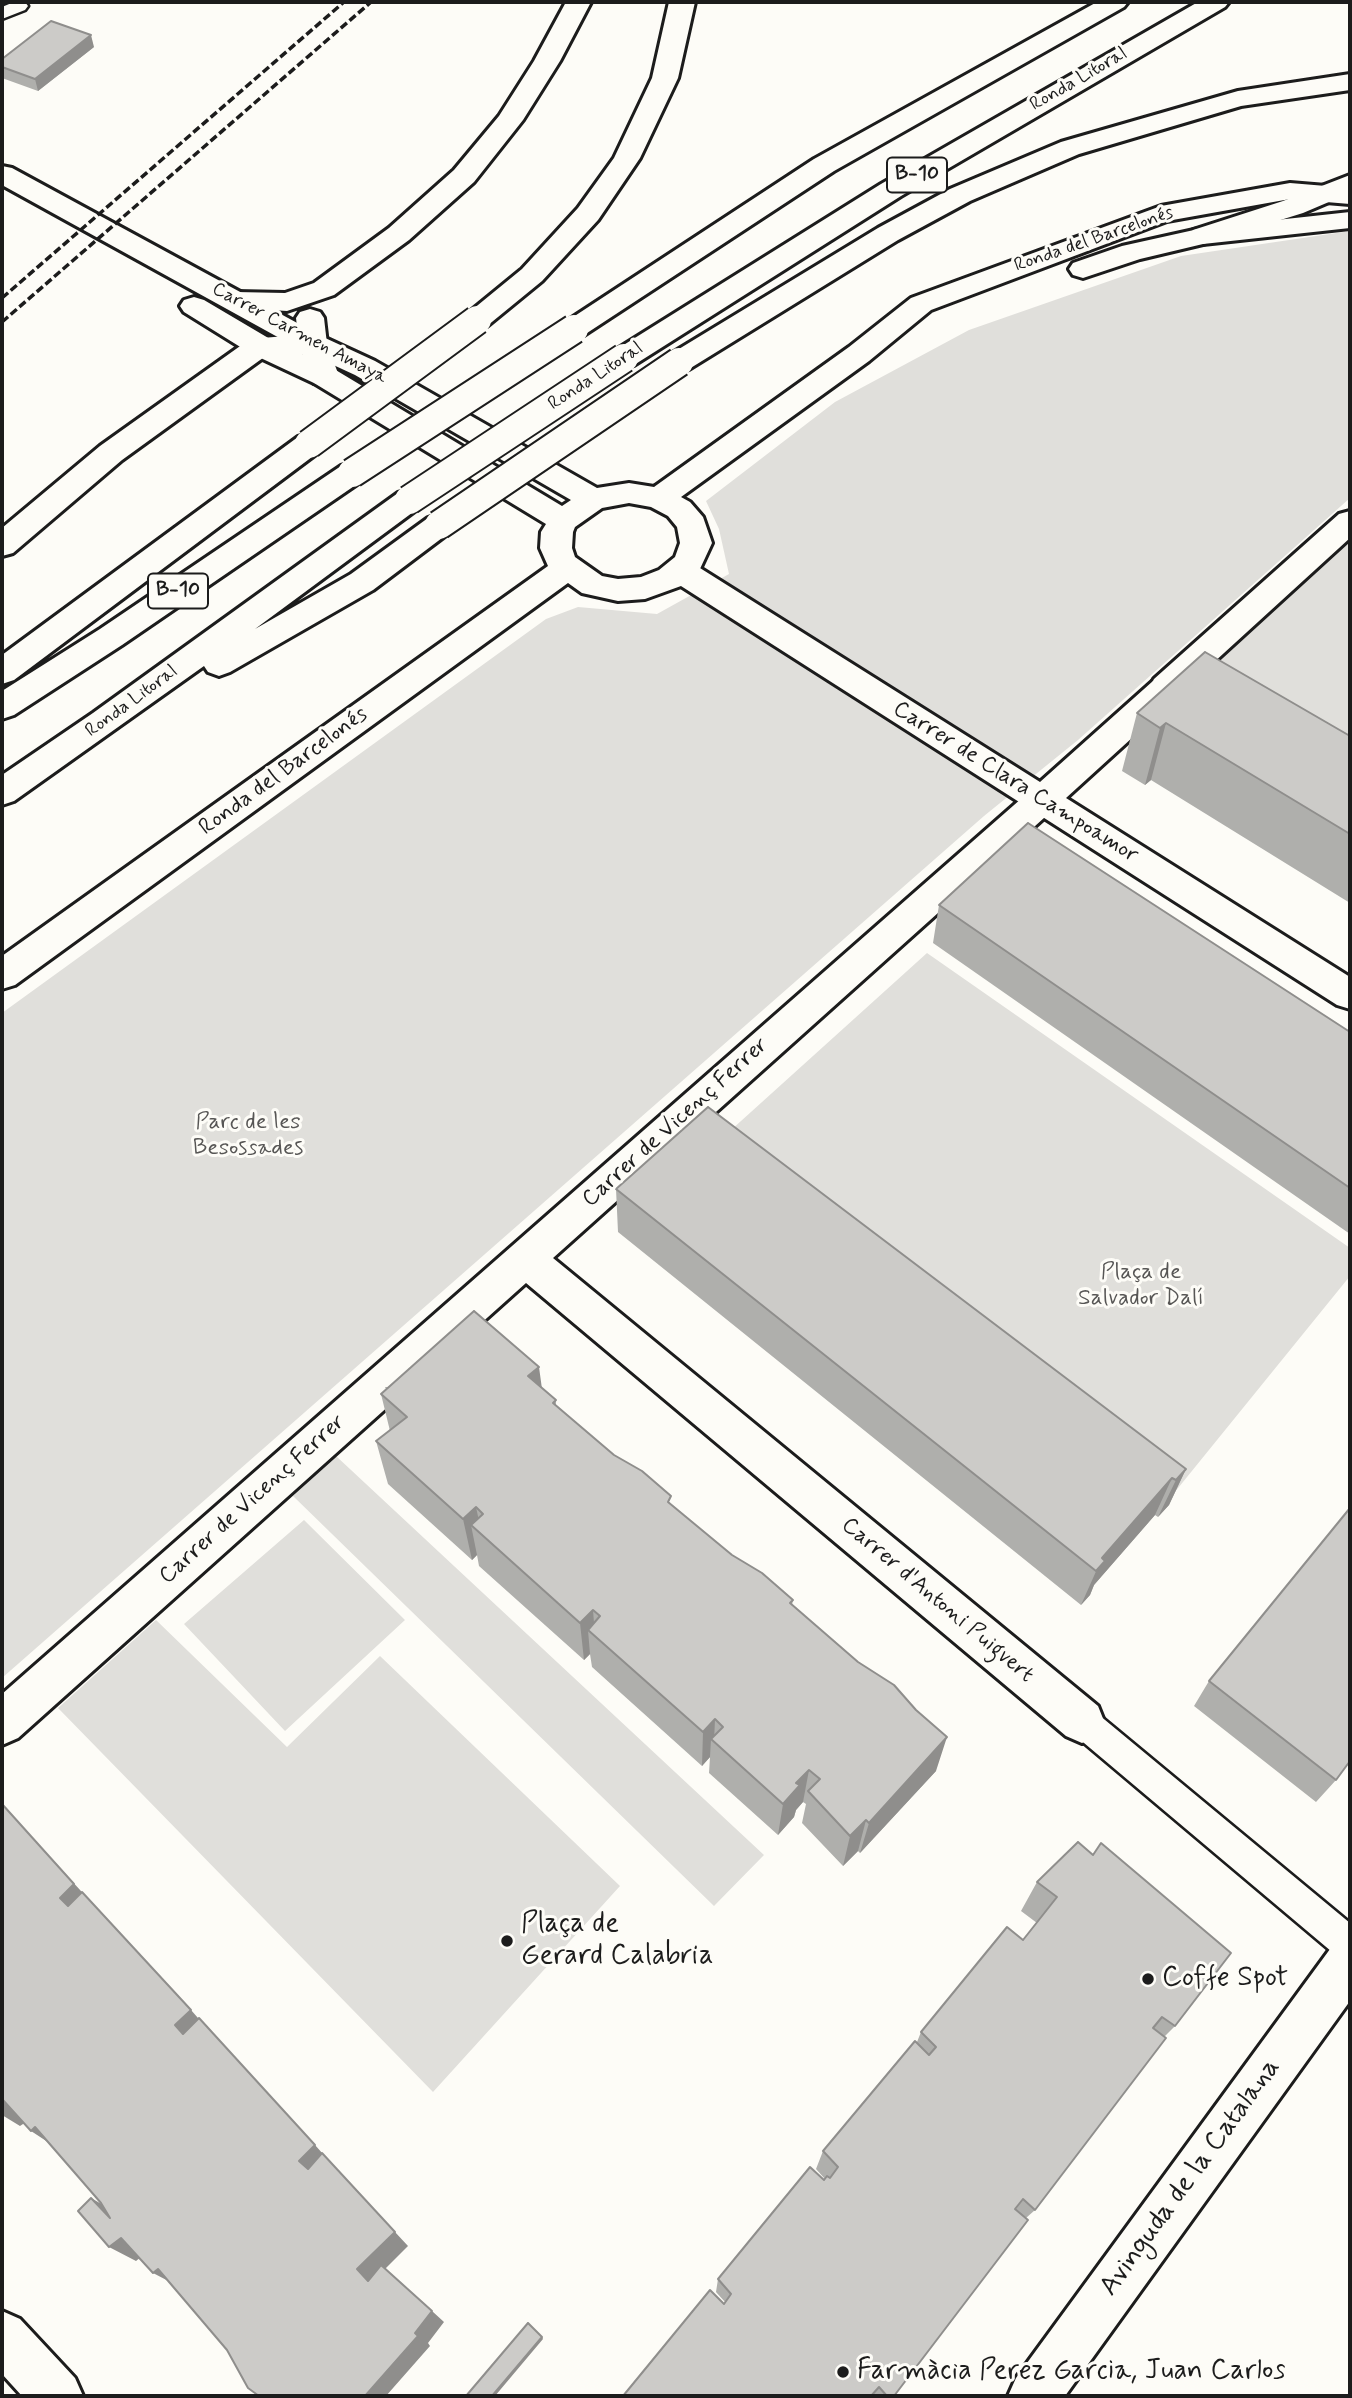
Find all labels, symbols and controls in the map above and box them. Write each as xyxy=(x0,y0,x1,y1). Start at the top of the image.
street label: Ronda Litoral xyxy=(1026,43,1132,117)
road number: B-10 xyxy=(887,158,947,192)
street label: Ronda del Barcelonés xyxy=(1011,202,1177,278)
street label: Carrer Carmen Amaya xyxy=(208,278,390,390)
street label: Ronda Litoral xyxy=(544,338,648,416)
road number: B-10 xyxy=(148,574,208,608)
street label: Ronda Litoral xyxy=(81,661,183,743)
street label: Carrer de Clara Campoamor xyxy=(887,696,1143,870)
street label: Ronda del Barcelonés xyxy=(194,702,374,842)
street label: Carrer de Vicenç Ferrer xyxy=(577,1032,775,1214)
park label: Parc de les Besossades xyxy=(193,1109,303,1163)
park label: Plaça de Salvador Dalí xyxy=(1078,1259,1204,1313)
street label: Carrer de Vicenç Ferrer xyxy=(154,1409,352,1591)
street label: Carrer d'Antoni Puigvert xyxy=(835,1512,1039,1690)
place label: Plaça de Gerard Calabria xyxy=(521,1908,713,1974)
marker: Plaça de Gerard Calabria xyxy=(499,1933,515,1949)
place label: Coffe Spot xyxy=(1162,1962,1288,1996)
marker: Coffe Spot xyxy=(1140,1971,1156,1987)
street label: Avinguda de la Catalana xyxy=(1093,2052,1289,2304)
place label: Farmàcia Perez Garcia, Juan Carlos xyxy=(857,2355,1286,2389)
marker: Farmàcia Perez Garcia, Juan Carlos xyxy=(835,2364,851,2380)

